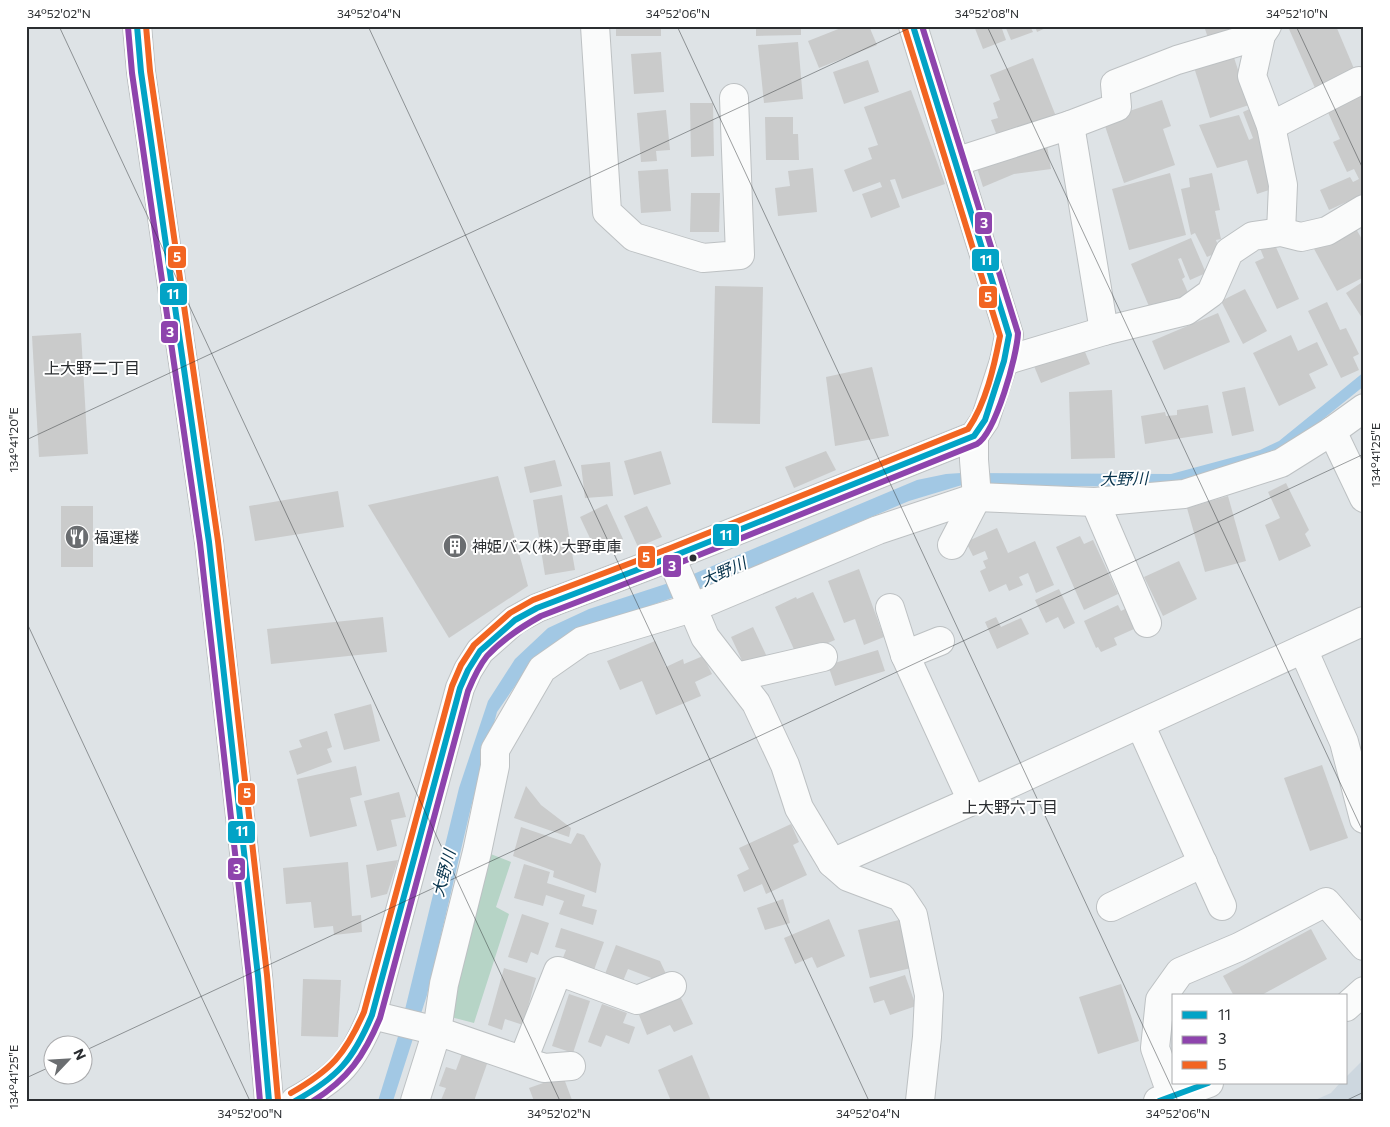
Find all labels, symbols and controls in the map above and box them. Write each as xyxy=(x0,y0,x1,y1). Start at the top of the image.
text: 34°52'02"N xyxy=(27,6,91,20)
text: 34°52'04"N xyxy=(337,6,401,20)
text: 34°52'06"N xyxy=(646,6,710,20)
text: 34°52'08"N xyxy=(955,6,1019,20)
text: 34°52'10"N xyxy=(1266,6,1328,20)
line badge: 3 xyxy=(974,211,993,235)
text: 3 xyxy=(980,214,988,231)
line badge: 5 xyxy=(167,245,187,269)
text: 5 xyxy=(173,248,181,265)
line badge: 11 xyxy=(971,248,1000,272)
text: 11 xyxy=(980,251,992,268)
line badge: 11 xyxy=(159,282,188,306)
text: 11 xyxy=(167,285,179,302)
line badge: 5 xyxy=(978,285,998,309)
text: 5 xyxy=(984,288,992,305)
line badge: 3 xyxy=(160,320,179,344)
text: 3 xyxy=(166,323,174,340)
district label: 上大野二丁目 xyxy=(44,358,140,377)
text: 134°41'20"E xyxy=(6,407,20,473)
text: 134°41'25"E xyxy=(1368,423,1382,487)
water label: 大野川 xyxy=(1100,468,1150,488)
line badge: 11 xyxy=(712,523,740,547)
restaurant icon: 福運楼 xyxy=(64,524,90,550)
text: 11 xyxy=(720,526,732,543)
place label: 福運楼 xyxy=(94,528,139,546)
building icon: 神姫バス(株) 大野車庫 xyxy=(442,533,468,559)
place label: 神姫バス(株) 大野車庫 xyxy=(472,537,621,555)
line badge: 5 xyxy=(637,545,656,569)
text: 5 xyxy=(642,548,650,565)
water label: 大野川 xyxy=(697,552,751,589)
unlabelled marker xyxy=(688,553,698,563)
line badge: 3 xyxy=(662,554,682,578)
text: 3 xyxy=(668,557,676,574)
line badge: 5 xyxy=(237,782,256,806)
text: 5 xyxy=(243,784,251,801)
district label: 上大野六丁目 xyxy=(962,797,1058,816)
line badge: 11 xyxy=(227,820,256,844)
text: 11 xyxy=(236,822,248,839)
water label: 大野川 xyxy=(428,845,459,899)
line badge: 3 xyxy=(227,857,246,881)
text: 3 xyxy=(233,860,241,877)
legend xyxy=(1172,994,1348,1084)
text: 11 xyxy=(1218,1005,1231,1023)
text: 3 xyxy=(1218,1029,1227,1047)
north arrow xyxy=(42,1034,92,1084)
text: 134°41'25"E xyxy=(6,1045,20,1109)
text: N xyxy=(70,1046,90,1063)
text: 5 xyxy=(1218,1055,1227,1073)
text: 34°52'00"N xyxy=(218,1106,282,1120)
text: 34°52'02"N xyxy=(527,1106,591,1120)
text: 34°52'04"N xyxy=(836,1106,900,1120)
text: 34°52'06"N xyxy=(1146,1106,1210,1120)

